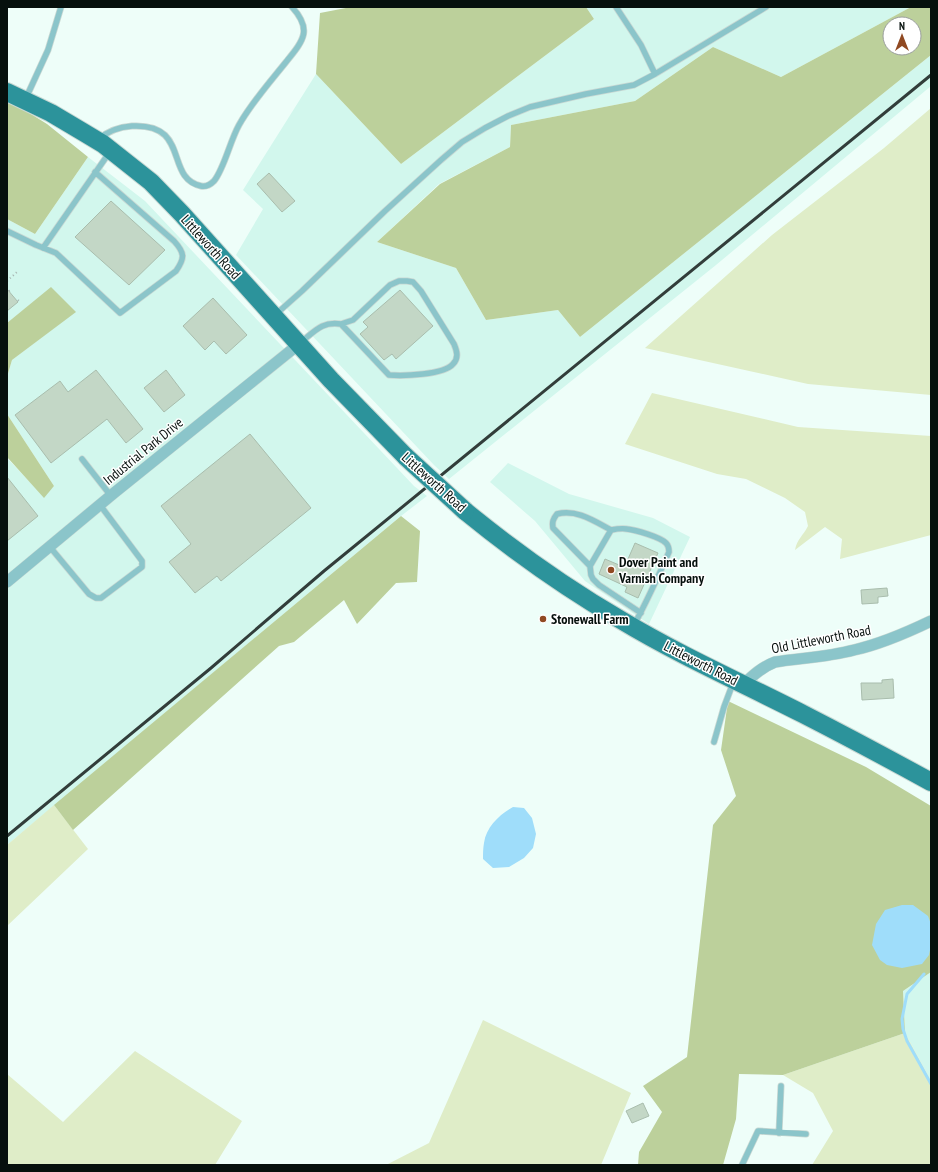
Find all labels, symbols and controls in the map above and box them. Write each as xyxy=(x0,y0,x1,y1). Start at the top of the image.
north arrow xyxy=(882,16,922,56)
text: N xyxy=(899,19,905,33)
street label: Littleworth Road xyxy=(177,211,245,283)
street label: Industrial Park Drive xyxy=(99,413,187,489)
street label: Littleworth Road xyxy=(398,448,470,516)
place label: Dover Paint and Varnish Company xyxy=(618,553,704,587)
marker: Dover Paint and Varnish Company xyxy=(606,565,616,575)
place label: Stonewall Farm xyxy=(551,610,629,628)
marker: Stonewall Farm xyxy=(538,614,548,624)
street label: Old Littleworth Road xyxy=(770,621,872,657)
street label: Littleworth Road xyxy=(661,637,741,689)

